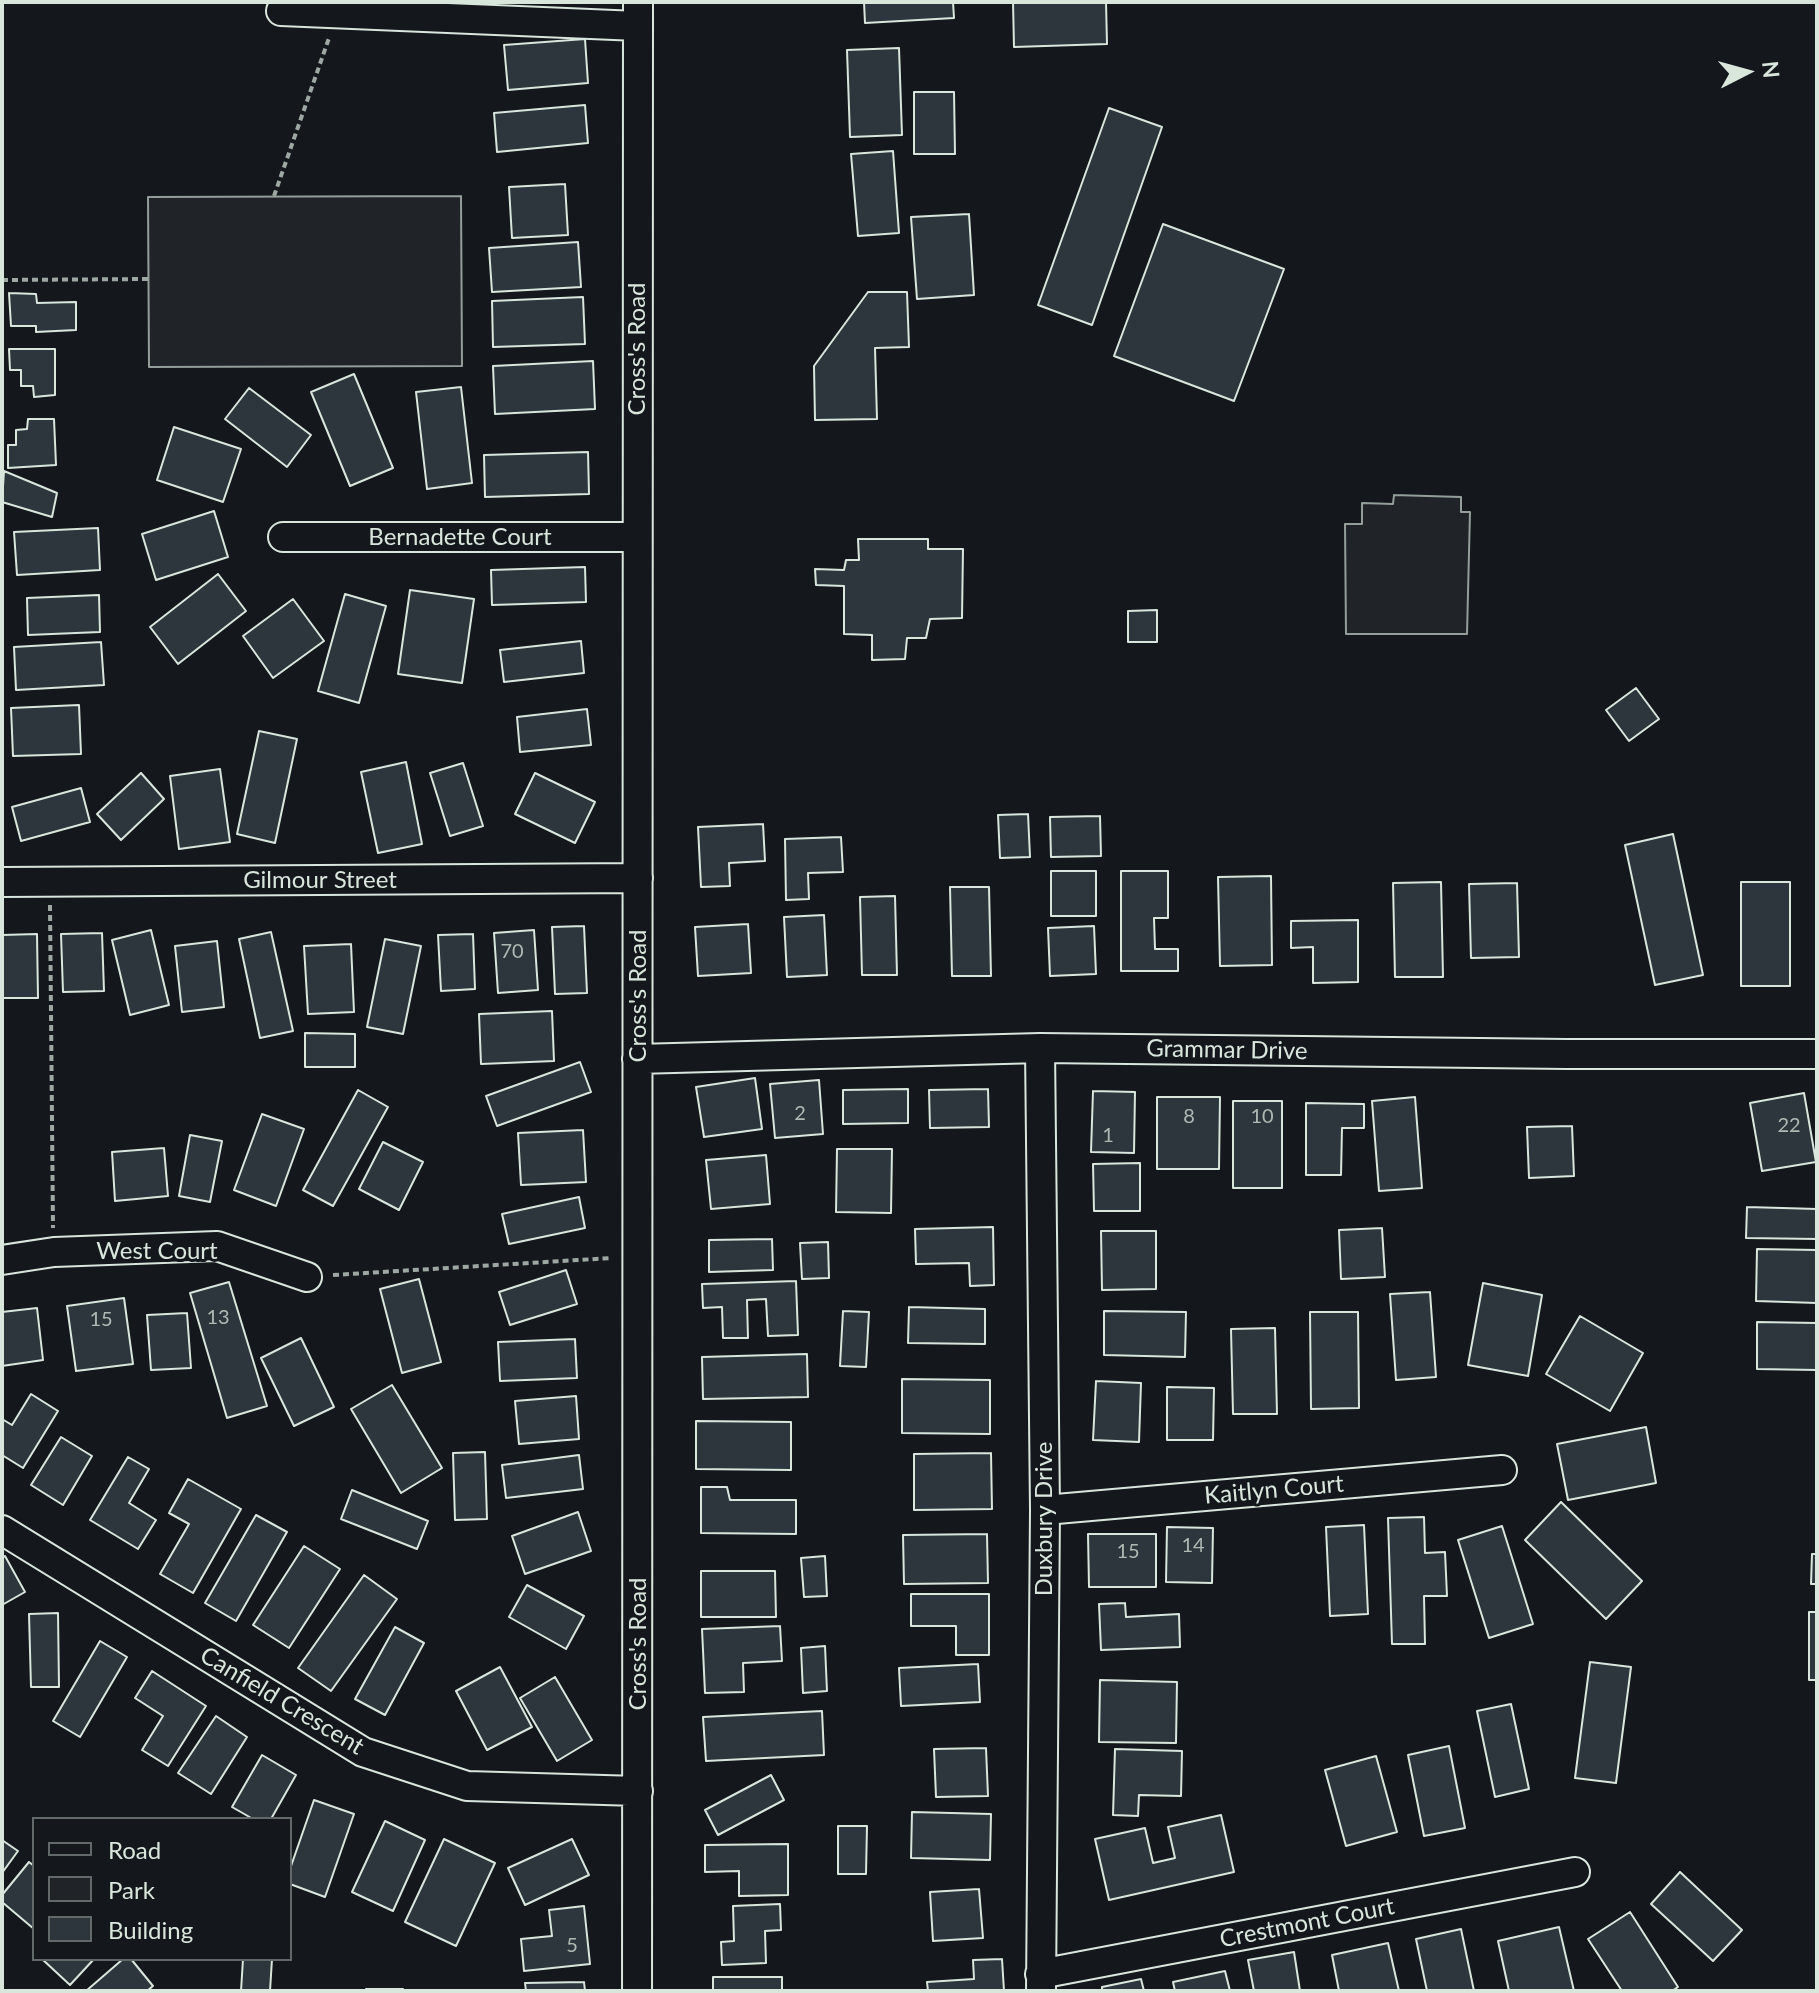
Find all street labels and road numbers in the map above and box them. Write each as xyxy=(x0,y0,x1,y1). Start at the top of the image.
street label: Cross's Road xyxy=(623,282,651,416)
street label: Bernadette Court xyxy=(368,523,552,551)
street label: Gilmour Street xyxy=(243,866,397,894)
street label: Cross's Road xyxy=(624,929,652,1063)
street label: Grammar Drive xyxy=(1146,1034,1308,1066)
street label: West Court xyxy=(96,1237,218,1265)
street label: Duxbury Drive xyxy=(1030,1442,1058,1596)
street label: Kaitlyn Court xyxy=(1203,1470,1345,1510)
street label: Cross's Road xyxy=(624,1577,652,1711)
street label: Canfield Crescent xyxy=(195,1641,369,1761)
street label: Crestmont Court xyxy=(1217,1892,1397,1954)

